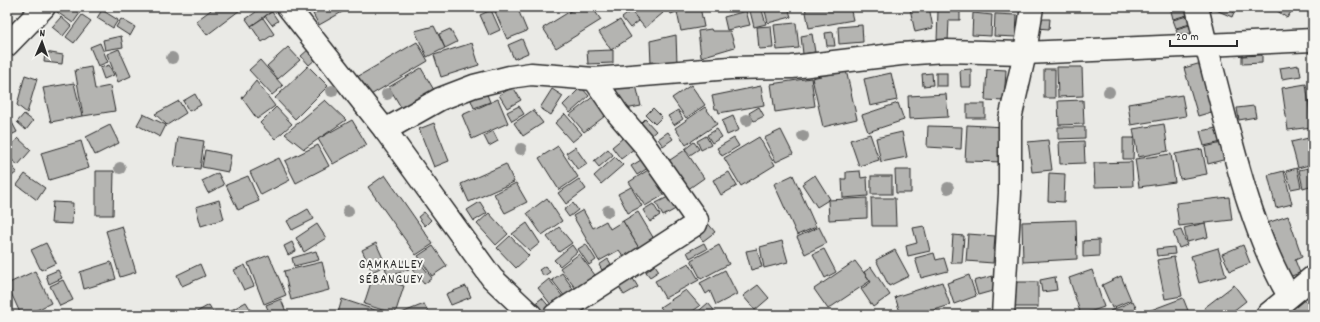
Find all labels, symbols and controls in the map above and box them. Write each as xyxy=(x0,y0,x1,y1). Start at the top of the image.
north arrow xyxy=(22,22,62,62)
scale bar xyxy=(1170,22,1237,48)
text: N xyxy=(39,26,46,42)
text: 20 m xyxy=(1176,29,1199,46)
district label: GAMKALLEY SÉBANGUEY xyxy=(359,256,424,290)

